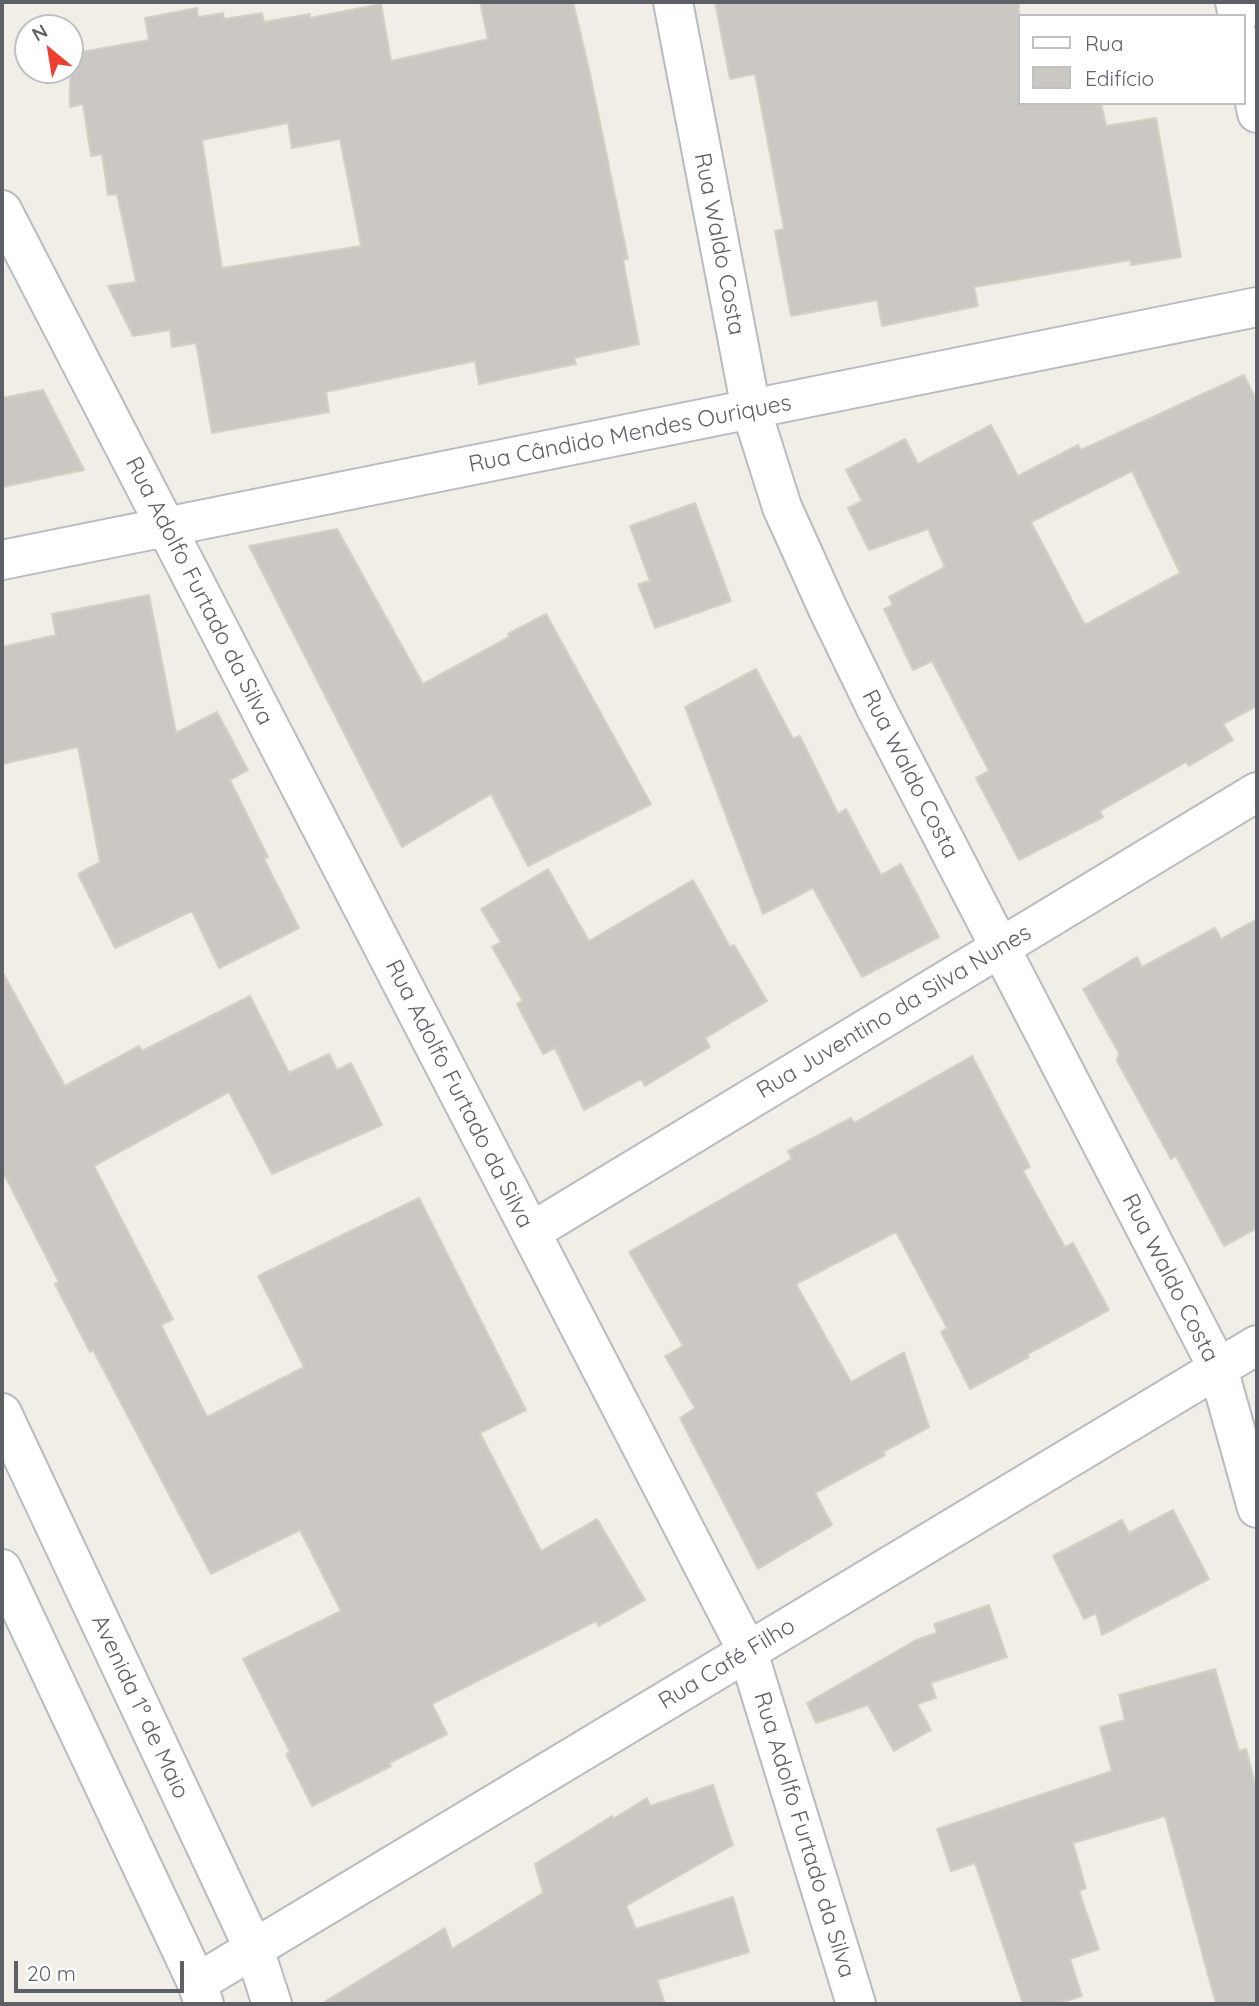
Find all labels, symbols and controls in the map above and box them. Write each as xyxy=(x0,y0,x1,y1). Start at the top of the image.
north arrow xyxy=(14,14,84,84)
legend xyxy=(1018,14,1245,105)
text: N xyxy=(27,19,52,46)
text: Rua xyxy=(1085,30,1124,56)
text: Edifício xyxy=(1085,65,1154,91)
street label: Rua Waldo Costa xyxy=(688,151,750,337)
street label: Rua Cândido Mendes Ouriques xyxy=(466,389,794,479)
street label: Rua Adolfo Furtado da Silva xyxy=(119,452,279,730)
street label: Rua Waldo Costa xyxy=(856,685,964,863)
street label: Rua Juventino da Silva Nunes xyxy=(752,919,1036,1105)
street label: Rua Adolfo Furtado da Silva xyxy=(379,955,539,1233)
street label: Rua Waldo Costa xyxy=(1116,1189,1224,1367)
street label: Avenida 1º de Maio xyxy=(85,1611,195,1803)
street label: Rua Café Filho xyxy=(654,1612,800,1716)
street label: Rua Adolfo Furtado da Silva xyxy=(747,1689,861,1981)
scale bar xyxy=(18,1946,187,1990)
text: 20 m xyxy=(27,1960,76,1986)

